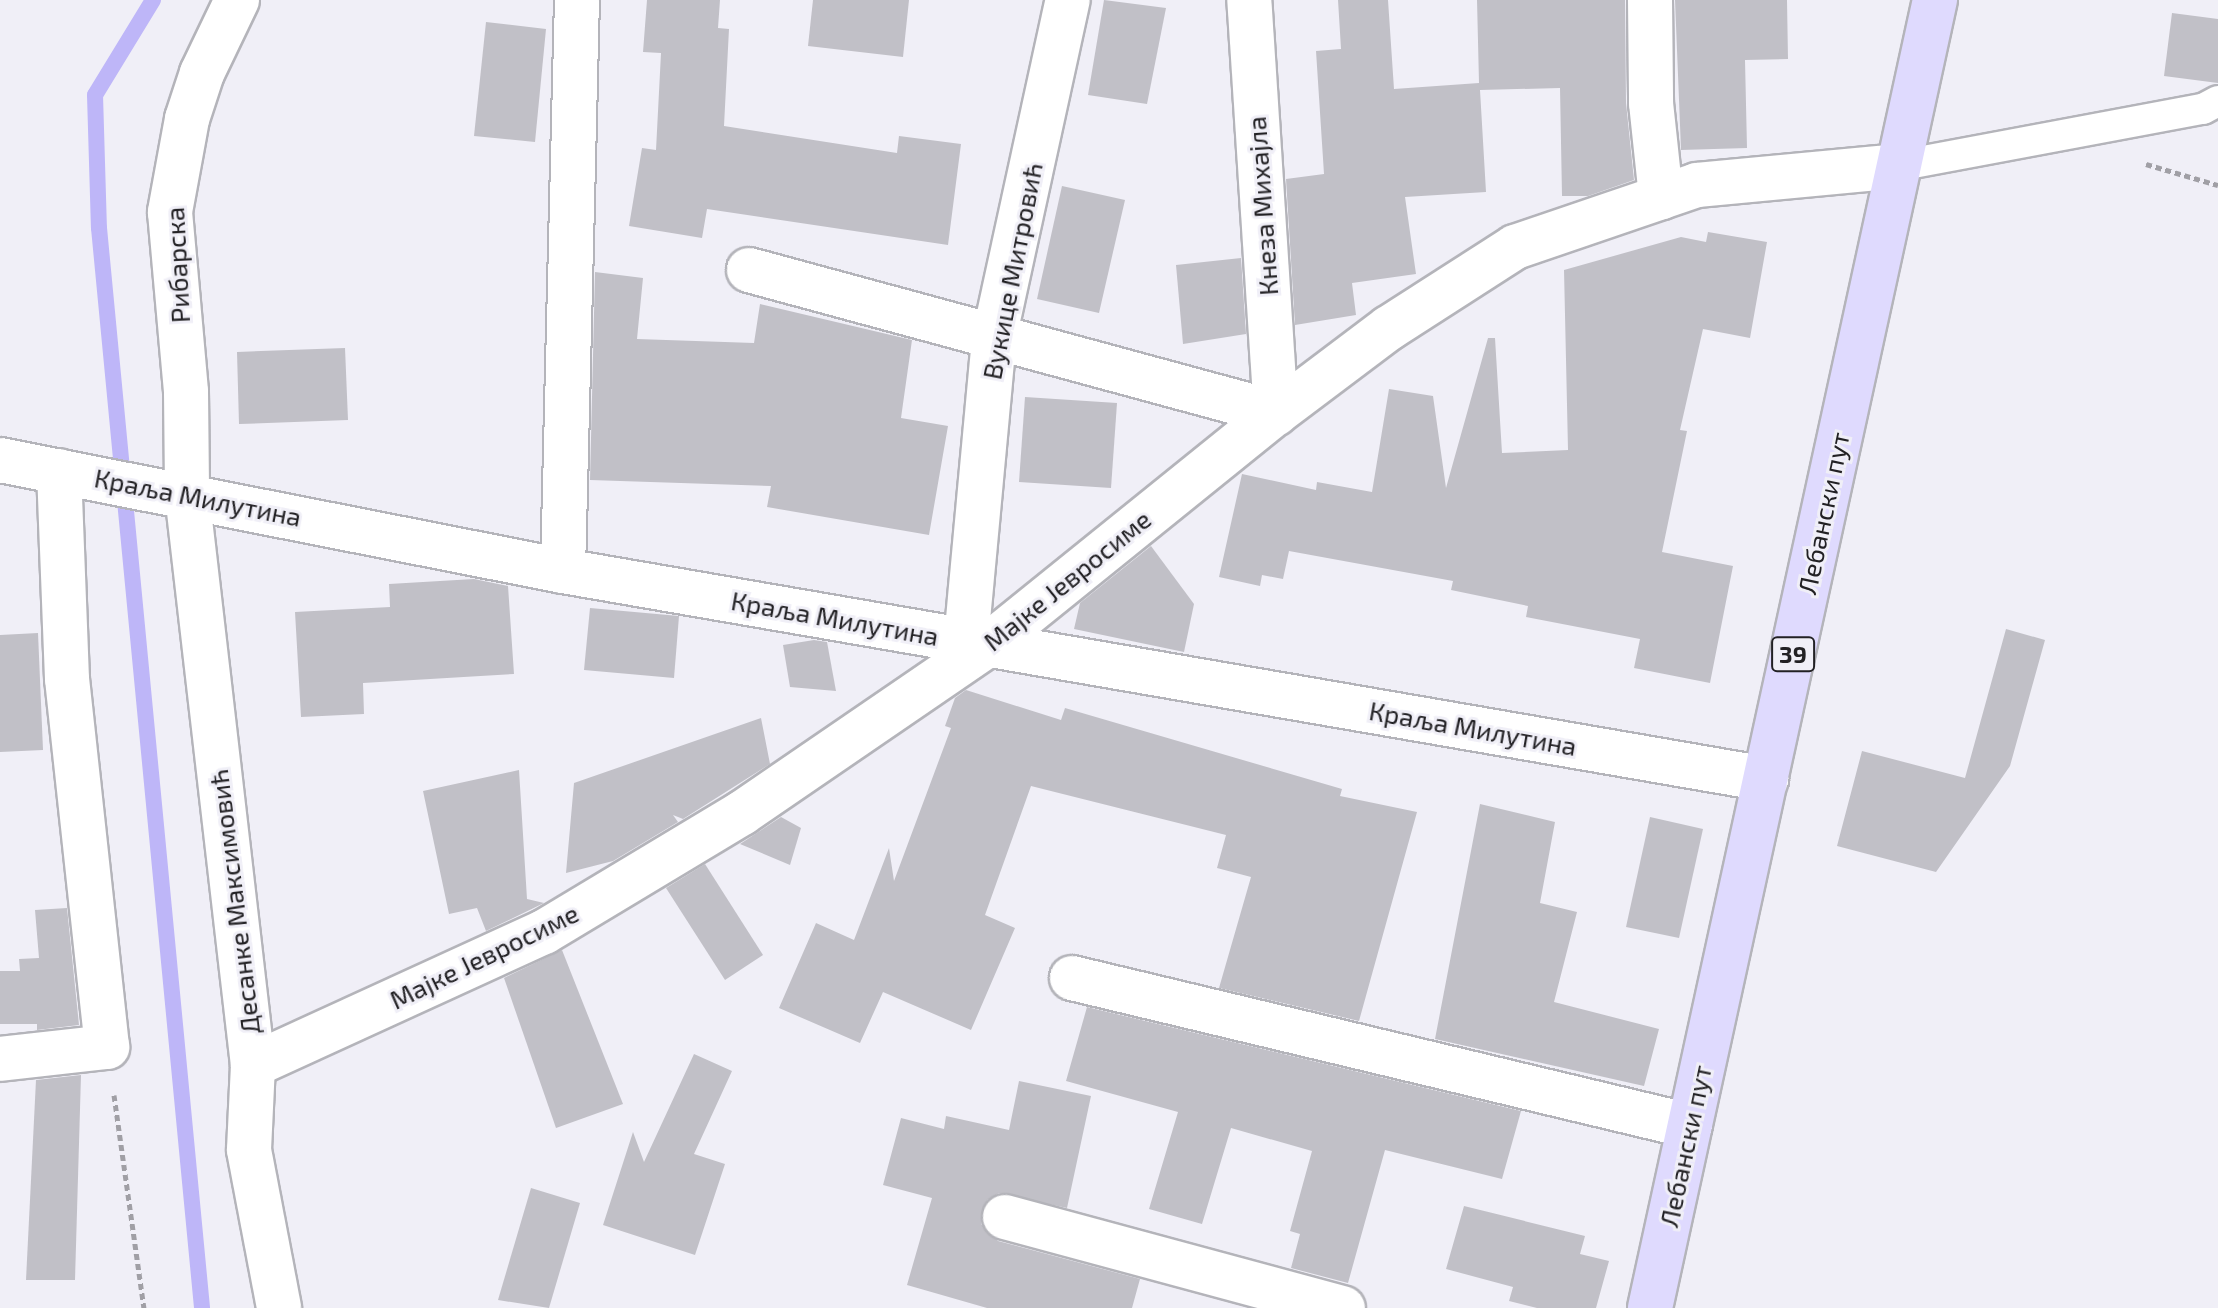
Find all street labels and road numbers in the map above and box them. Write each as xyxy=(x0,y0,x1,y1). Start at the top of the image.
street label: Кнеза Михајла xyxy=(1240,115,1284,297)
street label: Вукице Митровић xyxy=(976,160,1048,382)
street label: Рибарска xyxy=(158,206,196,324)
street label: Лебански пут xyxy=(1791,429,1855,597)
street label: Краља Милутина xyxy=(92,462,304,532)
street label: Мајке Јевросиме xyxy=(977,503,1157,657)
street label: Краља Милутина xyxy=(729,584,941,652)
road number: 39 xyxy=(1771,634,1815,674)
street label: Краља Милутина xyxy=(1367,694,1579,762)
street label: Десанке Максимовић xyxy=(202,768,266,1036)
street label: Мајке Јевросиме xyxy=(385,897,583,1015)
street label: Лебански пут xyxy=(1653,1062,1717,1230)

